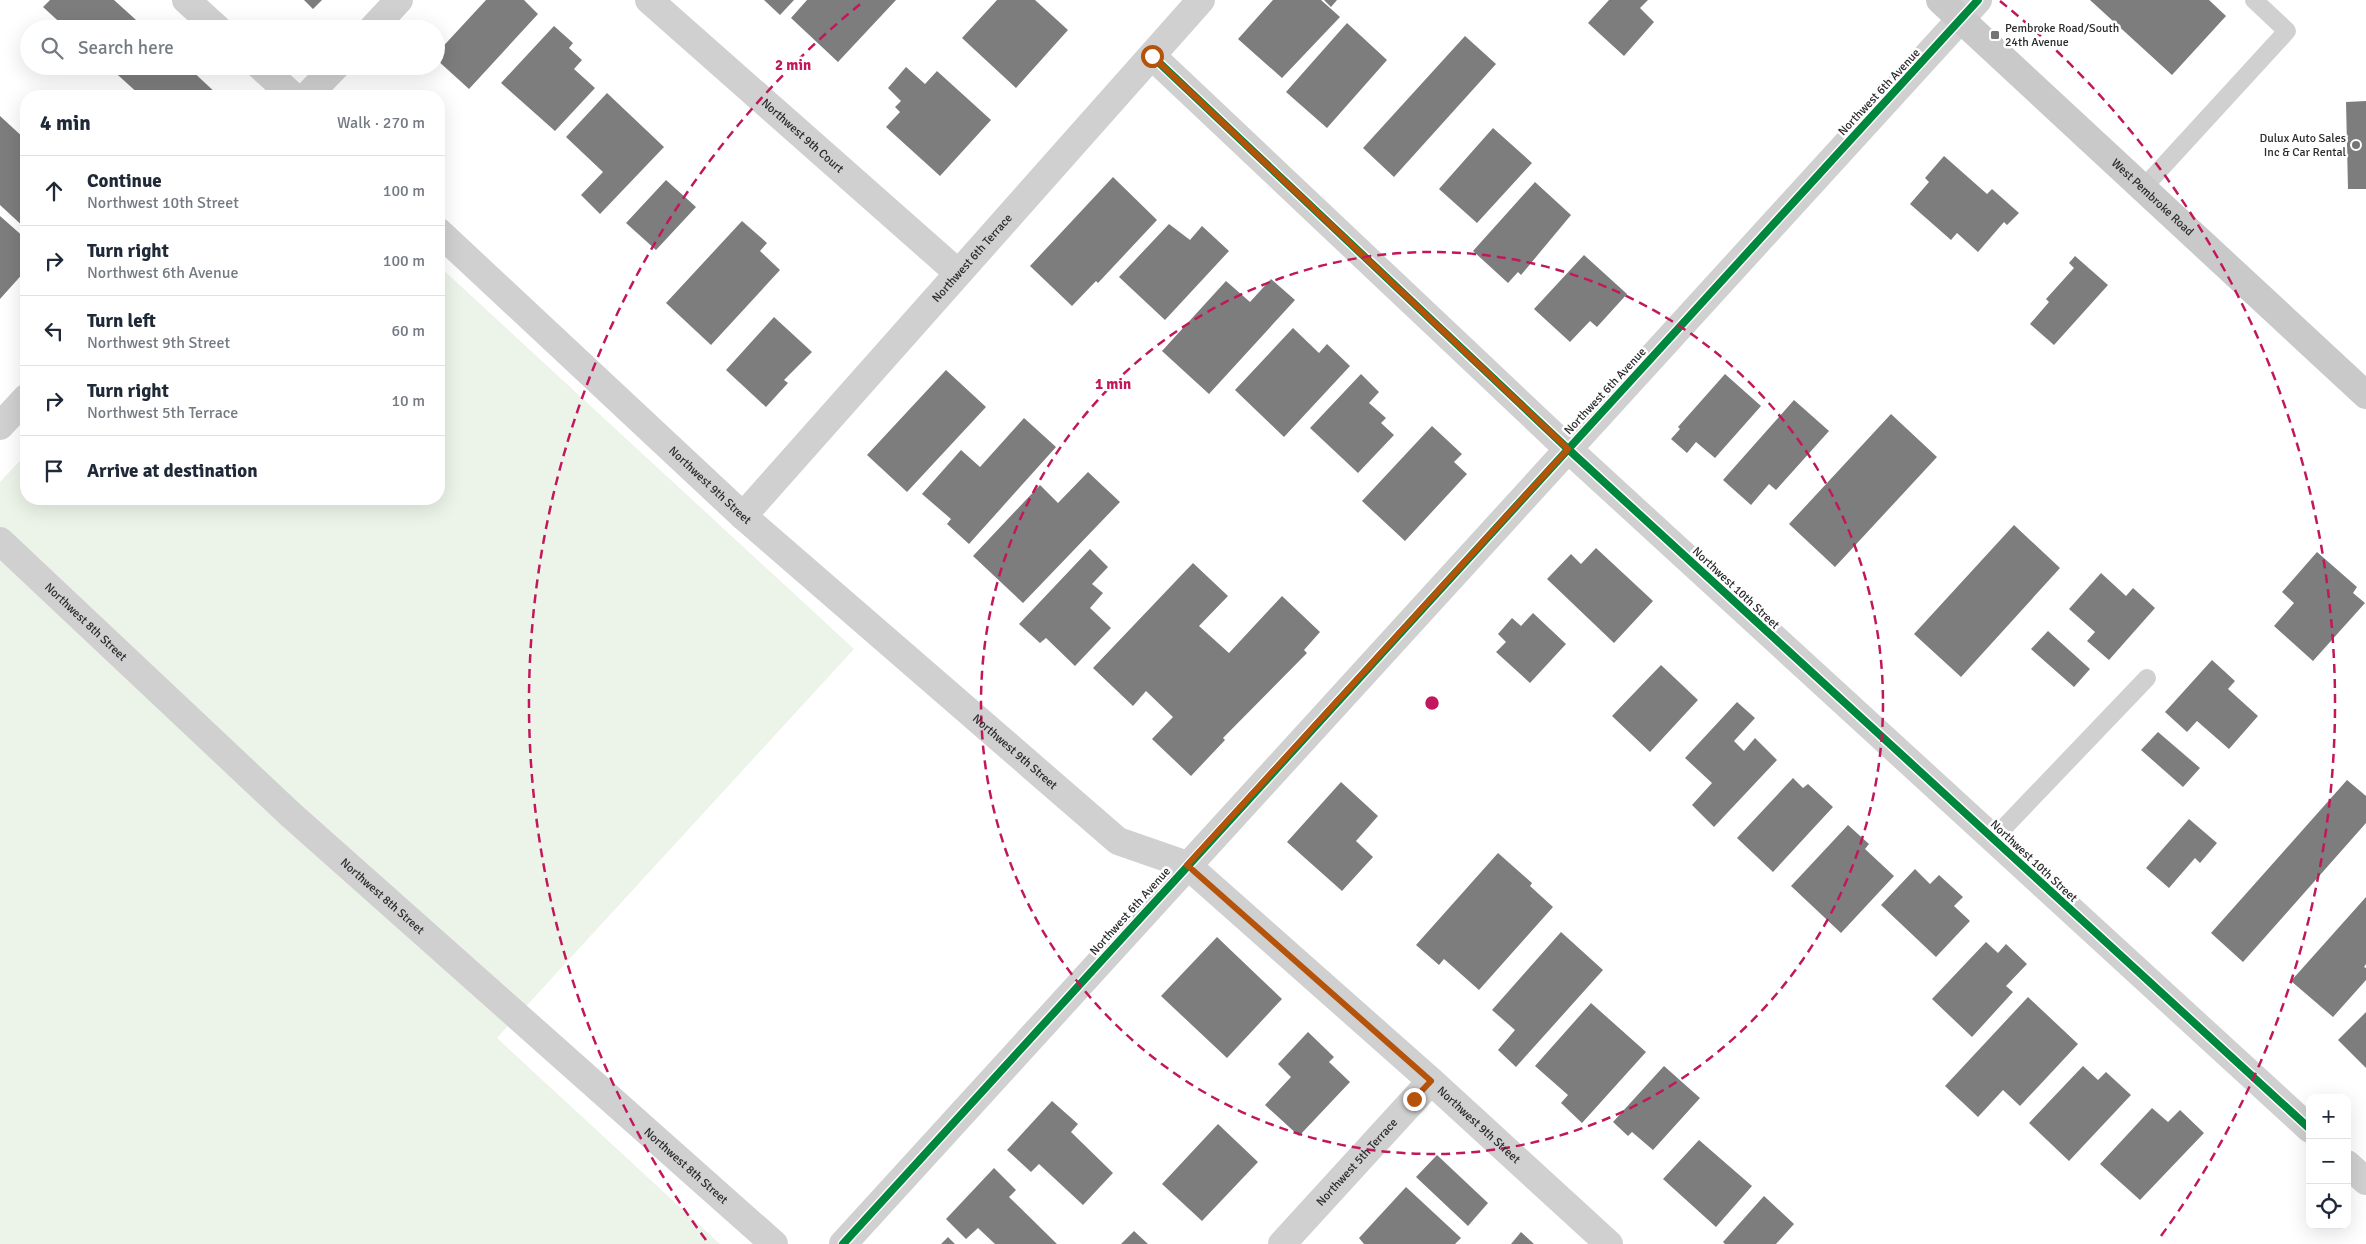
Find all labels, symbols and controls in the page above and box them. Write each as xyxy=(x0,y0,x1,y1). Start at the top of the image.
search box xyxy=(20,20,445,75)
place label: Pembroke Road/South 24th Avenue xyxy=(2005,21,2119,50)
marker: Pembroke Road/South 24th Avenue xyxy=(1989,29,2001,41)
icon: search xyxy=(38,34,66,62)
text: Search here xyxy=(78,36,174,60)
route start xyxy=(1141,45,1164,68)
street label: Northwest 6th Avenue xyxy=(1835,46,1924,139)
text: 2 min xyxy=(775,56,811,74)
street label: Northwest 9th Court xyxy=(758,96,847,176)
text: 4 min xyxy=(40,110,91,136)
text: Walk · 270 m xyxy=(337,113,425,133)
place label: Dulux Auto Sales Inc & Car Rental xyxy=(2259,131,2346,160)
marker: Dulux Auto Sales Inc & Car Rental xyxy=(2350,139,2362,151)
street label: West Pembroke Road xyxy=(2108,156,2197,239)
text: Continue xyxy=(87,169,162,193)
icon: ahead xyxy=(40,177,68,205)
text: 100 m xyxy=(383,181,425,201)
text: Northwest 10th Street xyxy=(87,193,239,213)
street label: Northwest 6th Terrace xyxy=(929,211,1016,306)
text: Turn right xyxy=(87,239,169,263)
icon: right xyxy=(40,247,68,275)
text: 100 m xyxy=(383,251,425,271)
text: Northwest 6th Avenue xyxy=(87,263,238,283)
text: Turn left xyxy=(87,309,156,333)
icon: left xyxy=(40,317,68,345)
text: 60 m xyxy=(391,321,425,341)
text: Northwest 9th Street xyxy=(87,333,230,353)
street label: Northwest 6th Avenue xyxy=(1561,345,1650,438)
text: 1 min xyxy=(1095,375,1131,393)
text: Turn right xyxy=(87,379,169,403)
icon: right xyxy=(40,387,68,415)
text: 10 m xyxy=(391,391,425,411)
text: Northwest 5th Terrace xyxy=(87,403,238,423)
street label: Northwest 9th Street xyxy=(665,443,754,528)
icon: arrive xyxy=(40,457,68,485)
text: Arrive at destination xyxy=(87,459,258,483)
street label: Northwest 10th Street xyxy=(1689,544,1782,633)
street label: Northwest 8th Street xyxy=(41,580,130,665)
centre of rings xyxy=(1423,694,1441,712)
street label: Northwest 9th Street xyxy=(969,711,1060,793)
street label: Northwest 10th Street xyxy=(1987,817,2080,906)
street label: Northwest 8th Street xyxy=(337,855,427,938)
street label: Northwest 6th Avenue xyxy=(1087,864,1174,959)
street label: Northwest 9th Street xyxy=(1434,1083,1523,1167)
route end xyxy=(1403,1088,1426,1111)
map controls xyxy=(2306,1094,2351,1229)
button: + xyxy=(2306,1094,2351,1139)
street label: Northwest 5th Terrace xyxy=(1313,1115,1401,1209)
street label: Northwest 8th Street xyxy=(641,1125,731,1207)
button: − xyxy=(2306,1139,2351,1184)
button: locate xyxy=(2306,1184,2351,1229)

